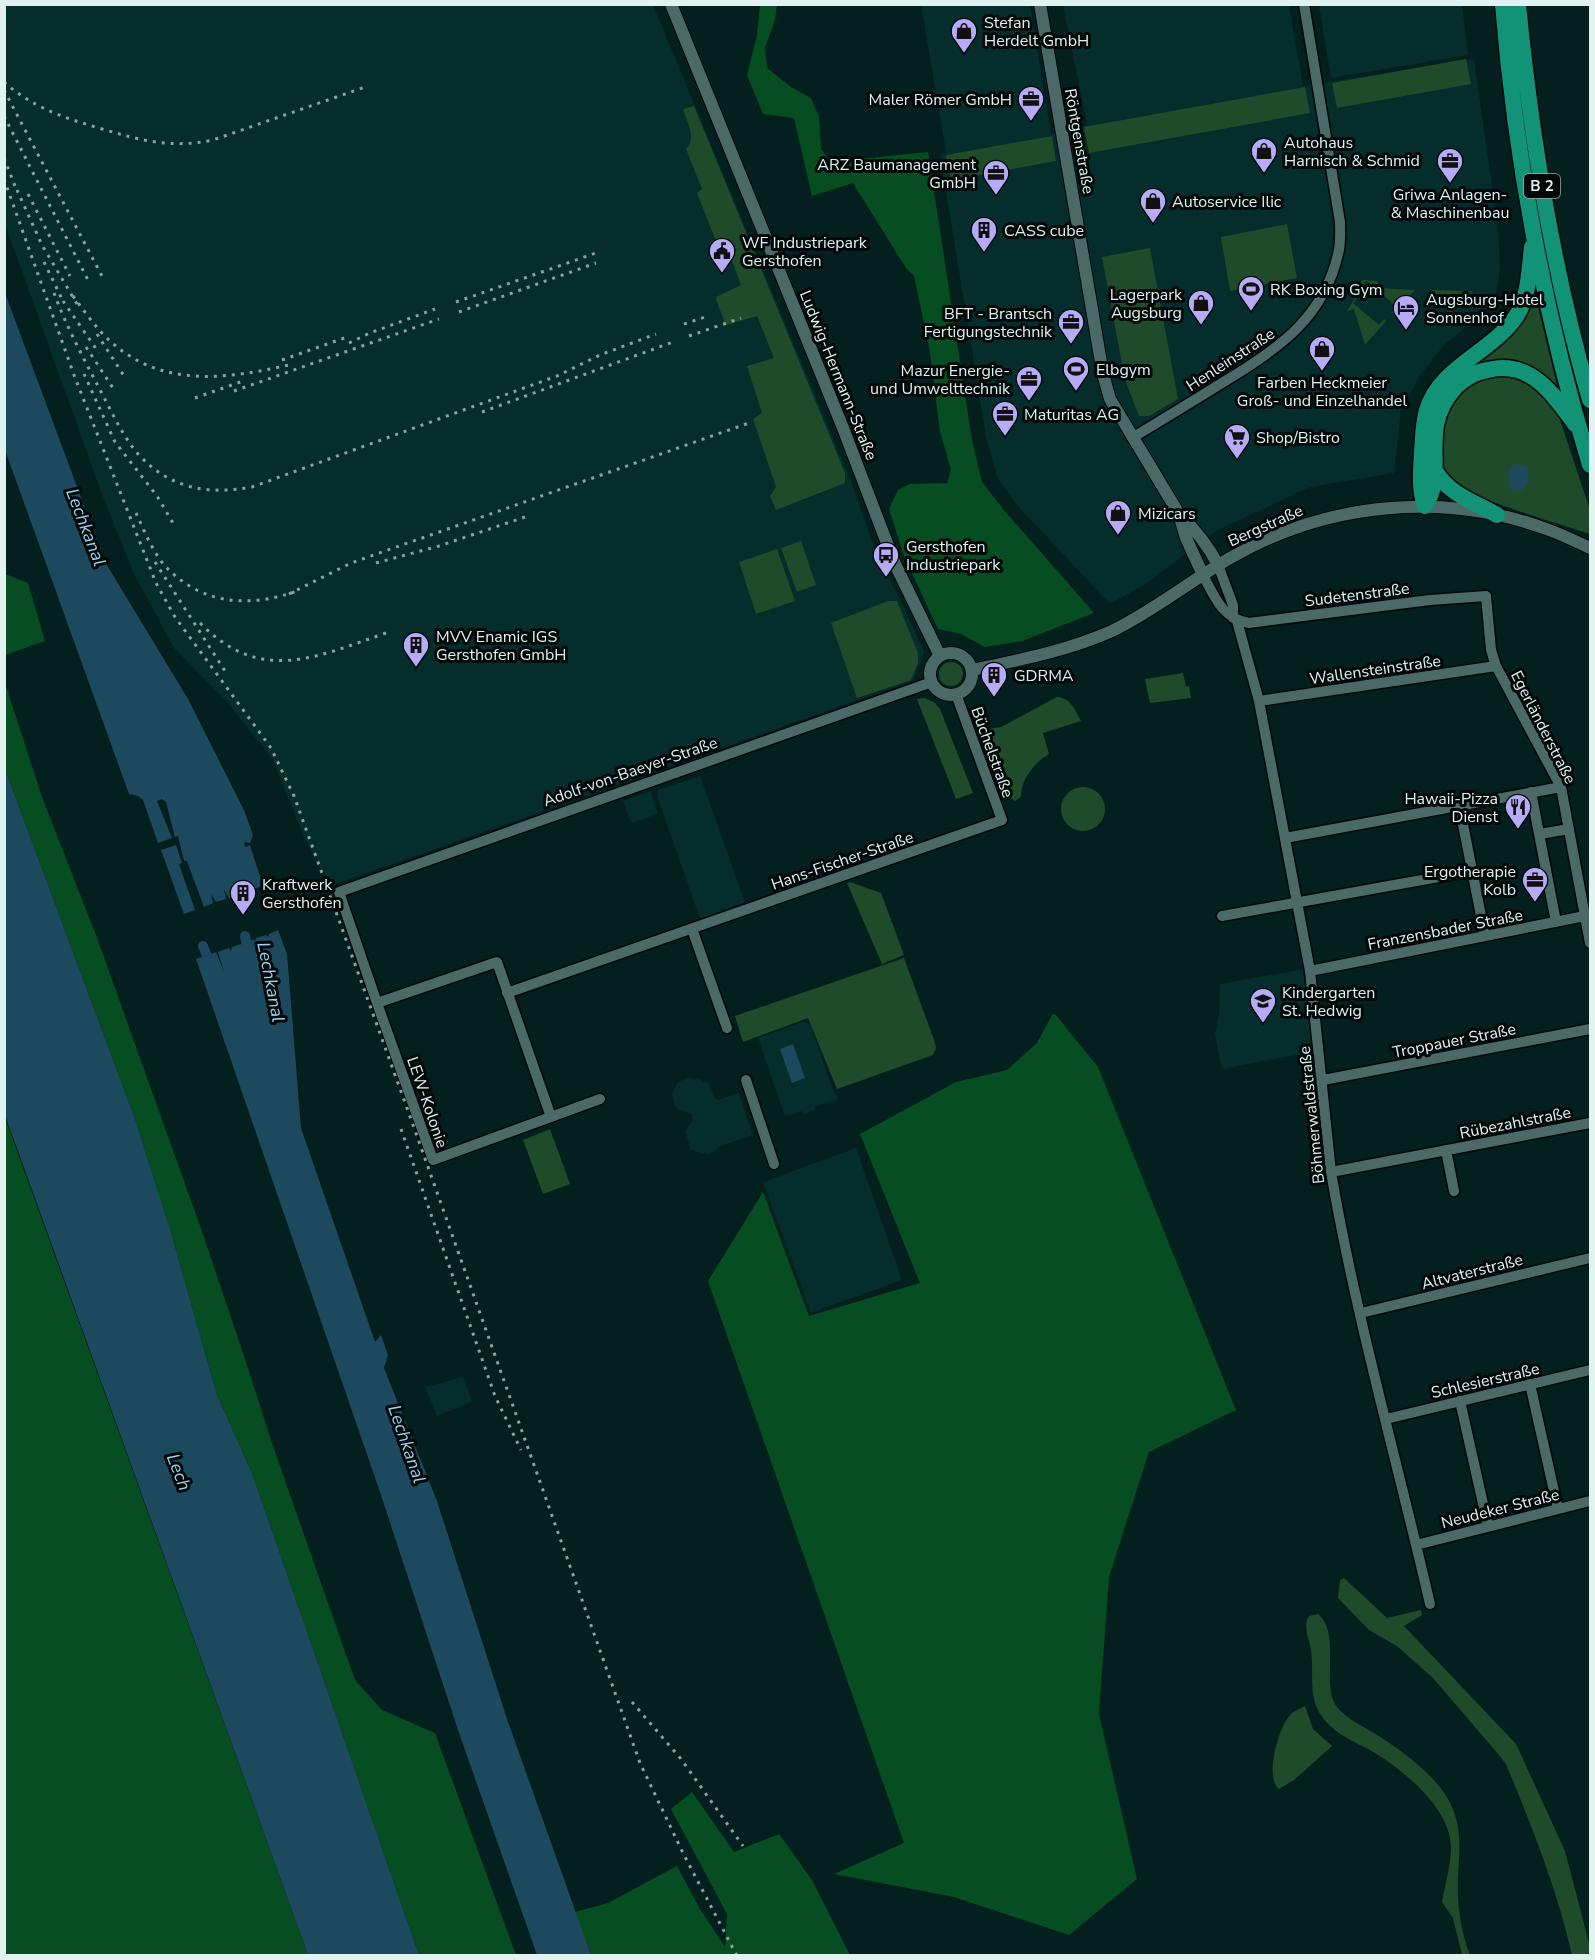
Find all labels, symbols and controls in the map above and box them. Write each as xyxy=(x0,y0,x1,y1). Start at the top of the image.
place label: Stefan Herdelt GmbH xyxy=(984,12,1089,52)
shop icon: Stefan Herdelt GmbH xyxy=(949,16,979,54)
office icon: Maler Römer GmbH xyxy=(1016,84,1046,122)
street label: Röntgenstraße xyxy=(1059,87,1099,196)
place label: Maler Römer GmbH xyxy=(869,89,1012,111)
place label: Autohaus Harnisch & Schmid xyxy=(1284,132,1420,172)
shop icon: Autohaus Harnisch & Schmid xyxy=(1249,136,1279,174)
office icon: Griwa Anlagen- & Maschinenbau xyxy=(1435,146,1465,184)
place label: ARZ Baumanagement GmbH xyxy=(817,154,976,194)
office icon: ARZ Baumanagement GmbH xyxy=(981,158,1011,196)
road number: B 2 xyxy=(1524,174,1560,198)
place label: Griwa Anlagen- & Maschinenbau xyxy=(1391,184,1509,224)
shop icon: Autoservice Ilic xyxy=(1138,186,1168,224)
place label: Autoservice Ilic xyxy=(1172,191,1282,213)
building icon: CASS cube xyxy=(969,215,999,253)
place label: CASS cube xyxy=(1004,220,1084,242)
place label: WF Industriepark Gersthofen xyxy=(742,232,868,272)
public building icon: WF Industriepark Gersthofen xyxy=(707,236,737,274)
sports icon: RK Boxing Gym xyxy=(1236,274,1266,312)
place label: RK Boxing Gym xyxy=(1270,279,1383,301)
place label: Lagerpark Augsburg xyxy=(1110,284,1183,324)
street label: Ludwig-Hermann-Straße xyxy=(794,287,882,464)
shop icon: Lagerpark Augsburg xyxy=(1186,288,1216,326)
place label: Augsburg-Hotel Sonnenhof xyxy=(1426,289,1544,329)
hotel icon: Augsburg-Hotel Sonnenhof xyxy=(1391,293,1421,331)
place label: BFT - Brantsch Fertigungstechnik xyxy=(924,303,1053,343)
office icon: BFT - Brantsch Fertigungstechnik xyxy=(1056,307,1086,345)
street label: Henleinstraße xyxy=(1182,323,1279,397)
shop icon: Farben Heckmeier Groß- und Einzelhandel xyxy=(1307,334,1337,372)
sports icon: Elbgym xyxy=(1061,354,1091,392)
place label: Elbgym xyxy=(1096,359,1151,381)
place label: Mazur Energie- und Umwelttechnik xyxy=(870,360,1011,400)
office icon: Mazur Energie- und Umwelttechnik xyxy=(1014,364,1044,402)
place label: Farben Heckmeier Groß- und Einzelhandel xyxy=(1237,372,1407,412)
office icon: Maturitas AG xyxy=(990,399,1020,437)
place label: Maturitas AG xyxy=(1024,404,1119,426)
supermarket icon: Shop/Bistro xyxy=(1222,422,1252,460)
place label: Shop/Bistro xyxy=(1256,427,1340,449)
water label: Lechkanal xyxy=(60,485,112,569)
shop icon: Mizicars xyxy=(1103,498,1133,536)
street label: Bergstraße xyxy=(1224,500,1306,552)
place label: Mizicars xyxy=(1138,503,1196,525)
place label: Gersthofen Industriepark xyxy=(906,536,1001,576)
bus stop icon: Gersthofen Industriepark xyxy=(871,540,901,578)
street label: Sudetenstraße xyxy=(1303,578,1411,612)
place label: MVV Enamic IGS Gersthofen GmbH xyxy=(436,626,567,666)
building icon: MVV Enamic IGS Gersthofen GmbH xyxy=(401,630,431,668)
street label: Wallensteinstraße xyxy=(1308,650,1442,690)
building icon: GDRMA xyxy=(979,660,1009,698)
place label: GDRMA xyxy=(1014,665,1074,687)
street label: Egerländerstraße xyxy=(1505,667,1581,788)
street label: Büchelstraße xyxy=(965,704,1019,801)
street label: Adolf-von-Baeyer-Straße xyxy=(540,732,720,812)
place label: Hawaii-Pizza Dienst xyxy=(1404,788,1498,828)
restaurant icon: Hawaii-Pizza Dienst xyxy=(1503,792,1533,830)
street label: Hans-Fischer-Straße xyxy=(768,826,916,896)
place label: Ergotherapie Kolb xyxy=(1424,861,1516,901)
office icon: Ergotherapie Kolb xyxy=(1520,865,1550,903)
place label: Kraftwerk Gersthofen xyxy=(262,874,342,914)
building icon: Kraftwerk Gersthofen xyxy=(228,878,258,916)
street label: Franzensbader Straße xyxy=(1366,904,1525,956)
water label: Lechkanal xyxy=(251,940,291,1024)
place label: Kindergarten St. Hedwig xyxy=(1282,982,1375,1022)
school or university icon: Kindergarten St. Hedwig xyxy=(1248,986,1278,1024)
street label: Troppauer Straße xyxy=(1391,1018,1518,1064)
street label: Böhmerwaldstraße xyxy=(1294,1045,1330,1185)
street label: LEW-Kolonie xyxy=(401,1054,453,1151)
street label: Rübezahlstraße xyxy=(1458,1101,1573,1145)
street label: Altvaterstraße xyxy=(1419,1249,1525,1295)
street label: Schlesierstraße xyxy=(1429,1358,1542,1404)
water label: Lechkanal xyxy=(382,1402,432,1486)
water label: Lech xyxy=(161,1450,197,1494)
street label: Neudeker Straße xyxy=(1439,1484,1562,1534)

